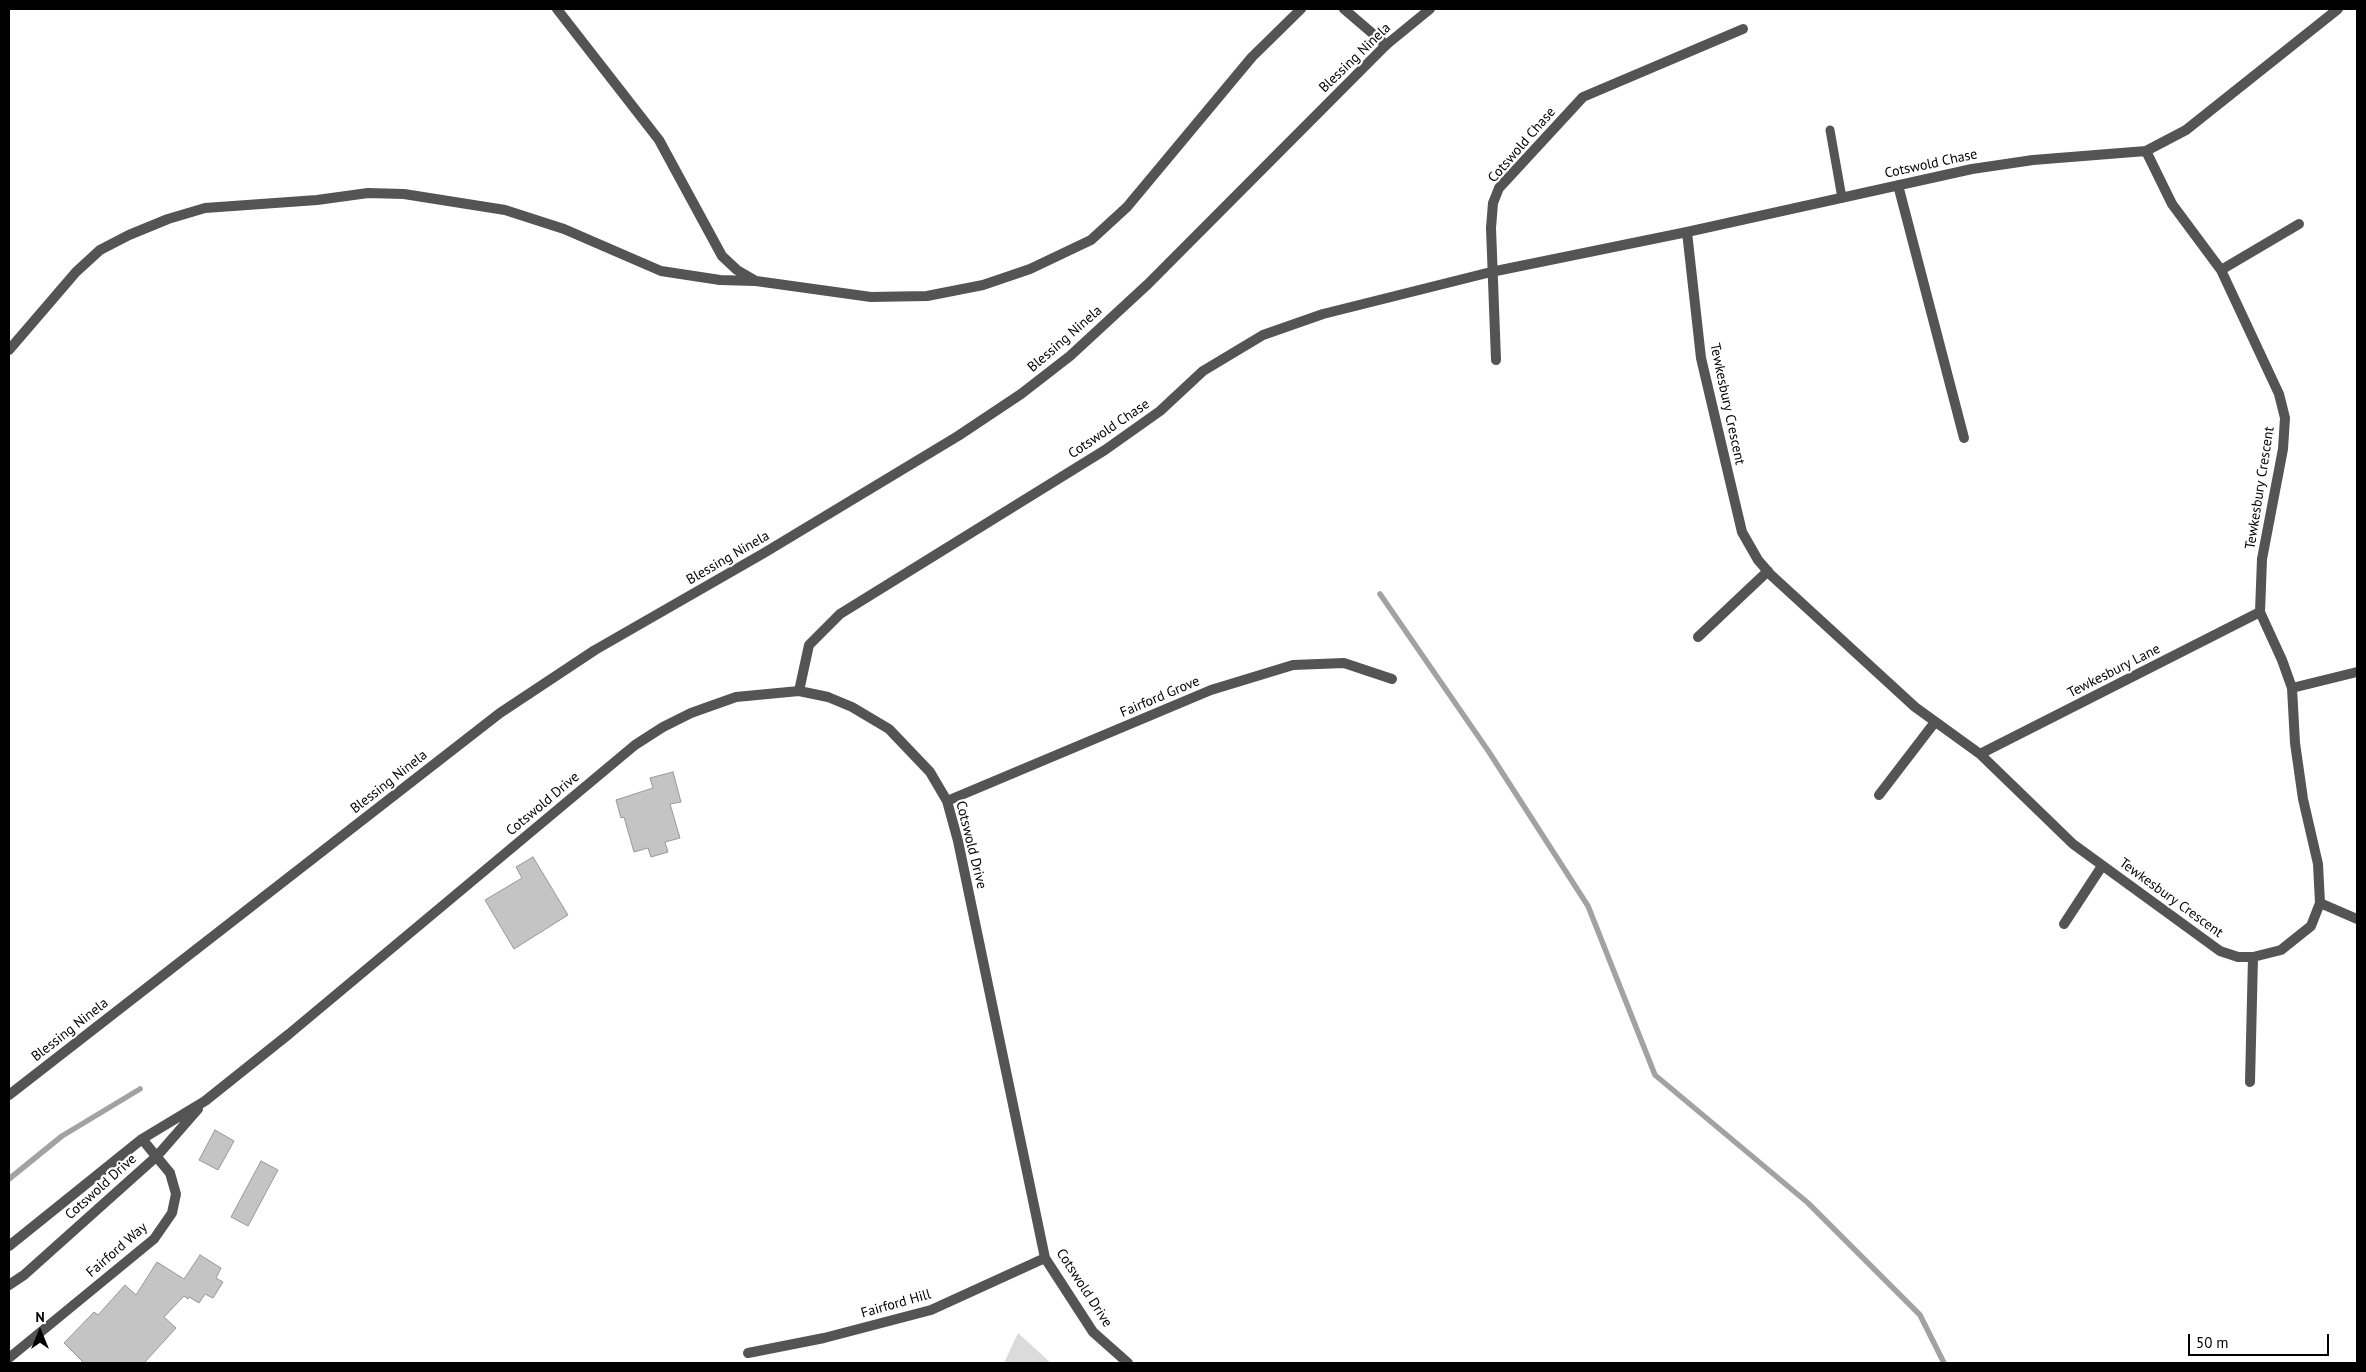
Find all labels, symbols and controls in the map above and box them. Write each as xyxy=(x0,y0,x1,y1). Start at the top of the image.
street label: Blessing Ninela xyxy=(1316,20,1394,96)
street label: Cotswold Chase xyxy=(1485,104,1559,186)
street label: Cotswold Chase xyxy=(1883,146,1979,182)
street label: Blessing Ninela xyxy=(1024,302,1106,376)
street label: Tewkesbury Crescent xyxy=(1706,342,1748,466)
street label: Cotswold Chase xyxy=(1065,396,1153,462)
street label: Tewkesbury Crescent xyxy=(2242,425,2278,551)
street label: Blessing Ninela xyxy=(684,528,772,588)
street label: Tewkesbury Lane xyxy=(2065,640,2163,702)
street label: Fairford Grove xyxy=(1118,673,1202,721)
street label: Blessing Ninela xyxy=(347,747,431,817)
street label: Cotswold Drive xyxy=(503,769,583,839)
street label: Cotswold Drive xyxy=(952,799,990,891)
street label: Tewkesbury Crescent xyxy=(2116,855,2226,941)
street label: Blessing Ninela xyxy=(28,995,112,1065)
street label: Cotswold Drive xyxy=(62,1151,140,1223)
street label: Fairford Way xyxy=(83,1219,151,1281)
street label: Cotswold Drive xyxy=(1052,1246,1116,1330)
street label: Fairford Hill xyxy=(859,1286,933,1322)
north arrow xyxy=(15,1307,65,1357)
text: N xyxy=(35,1308,45,1326)
scale bar xyxy=(2191,1324,2332,1356)
text: 50 m xyxy=(2196,1333,2229,1352)

